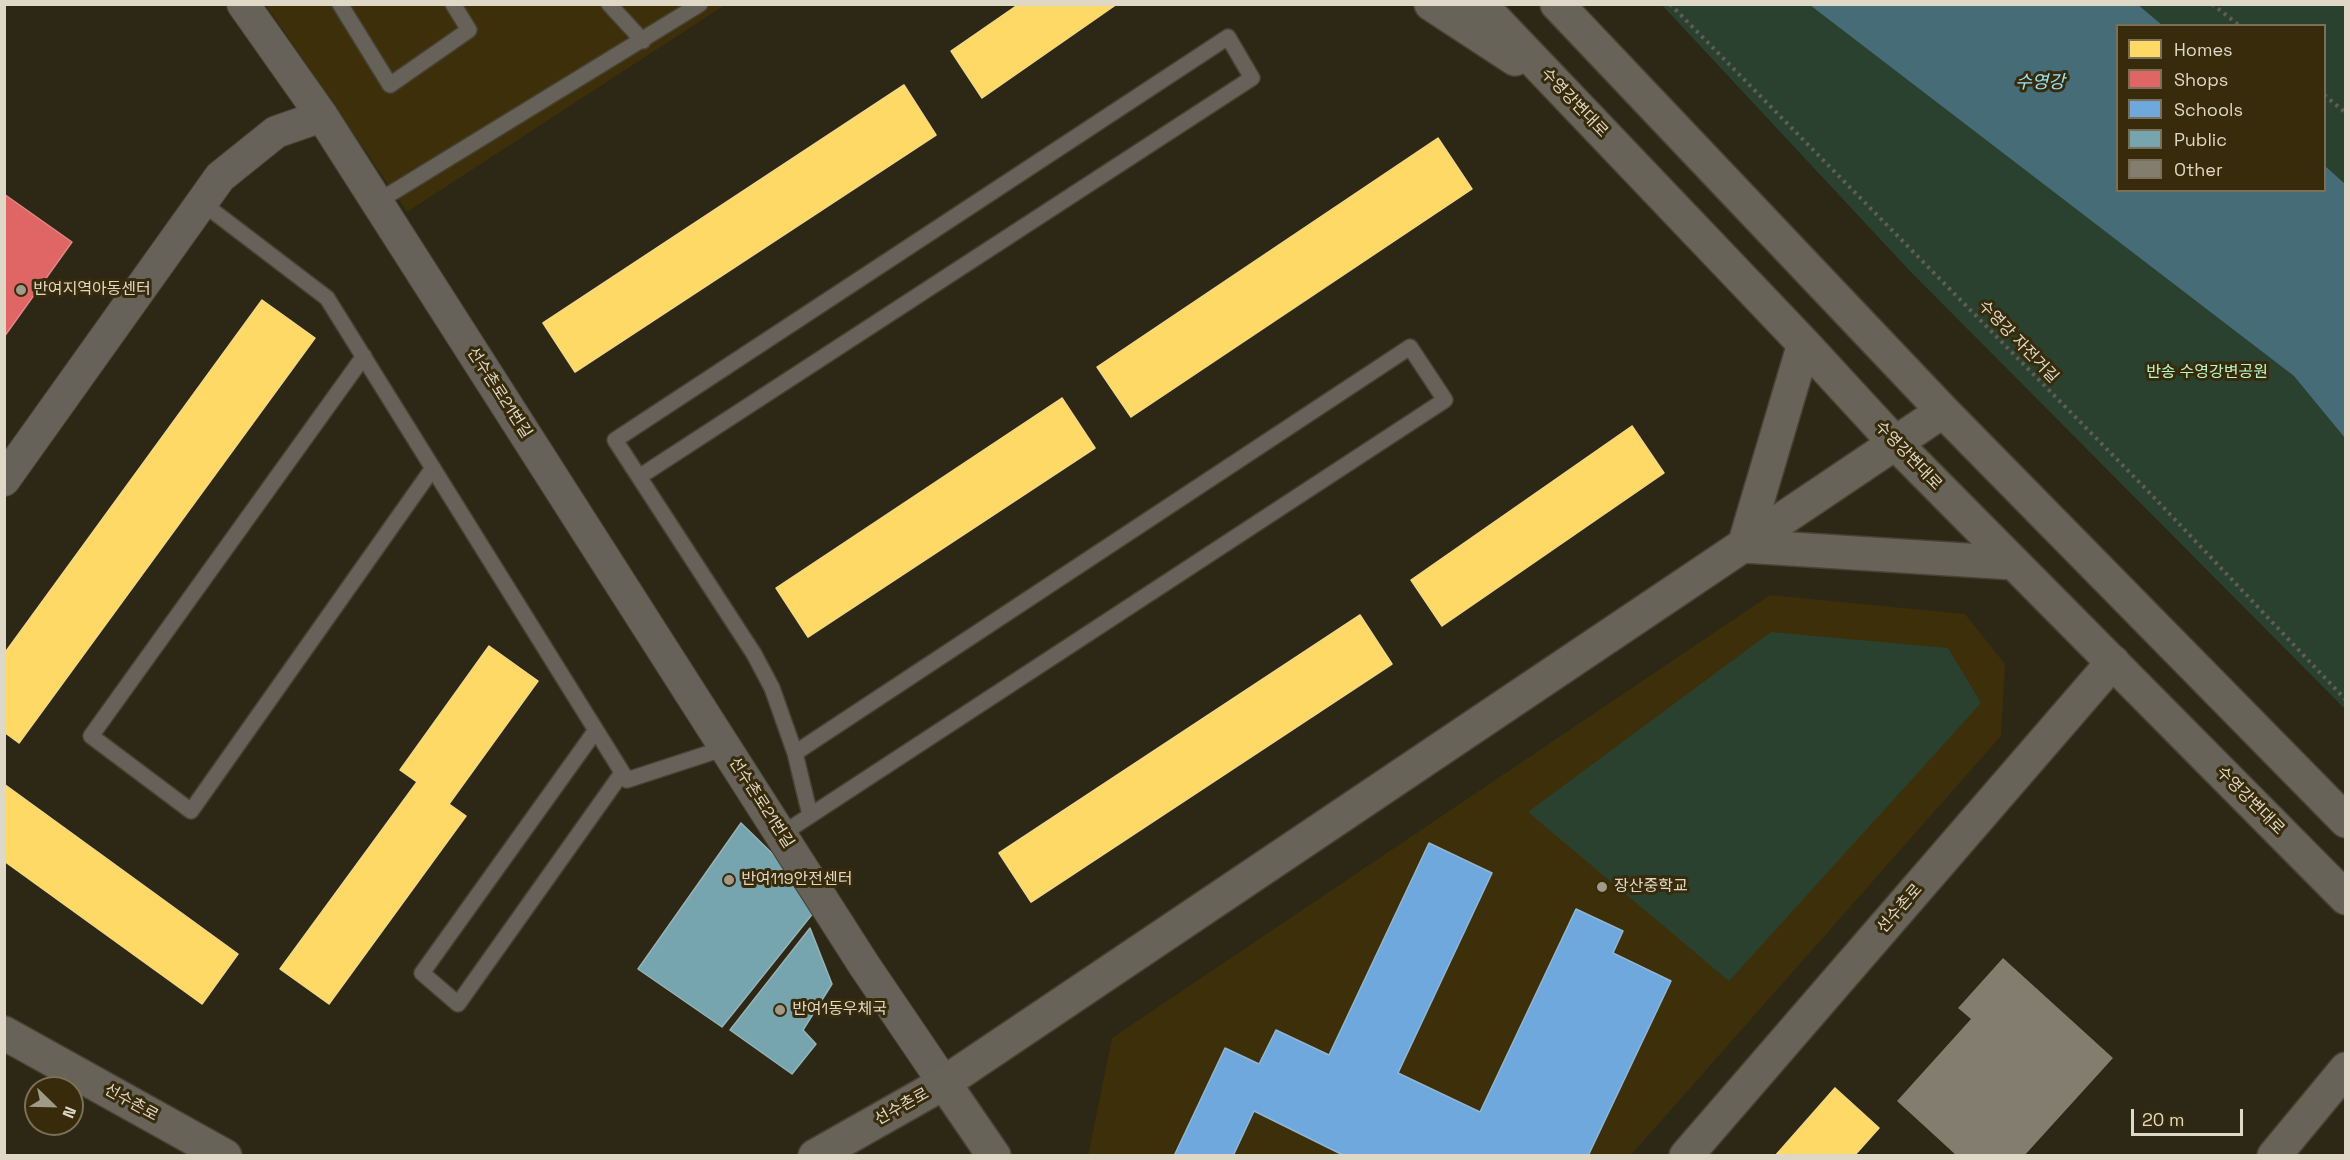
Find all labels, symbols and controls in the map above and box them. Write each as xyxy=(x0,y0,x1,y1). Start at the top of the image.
legend xyxy=(2116,24,2326,192)
text: Homes xyxy=(2174,38,2233,61)
street label: 수영강변대로 xyxy=(1536,65,1612,141)
text: Shops xyxy=(2174,68,2228,91)
water label: 수영강 xyxy=(2015,72,2065,94)
text: Schools xyxy=(2174,98,2243,121)
text: Public xyxy=(2174,128,2227,151)
text: Other xyxy=(2174,158,2223,181)
place label: 반여지역아동센터 xyxy=(33,280,151,300)
marker: 반여지역아동센터 xyxy=(14,283,28,297)
street label: 수영강 자전거길 xyxy=(1974,297,2062,387)
street label: 선수촌로21번길 xyxy=(462,344,536,442)
park label: 반송 수영강변공원 xyxy=(2146,363,2268,383)
street label: 수영강변대로 xyxy=(1870,418,1946,494)
street label: 선수촌로21번길 xyxy=(724,754,798,852)
street label: 수영강변대로 xyxy=(2212,763,2288,839)
place label: 반여119안전센터 xyxy=(741,870,852,890)
marker: 반여119안전센터 xyxy=(722,873,736,887)
place label: 장산중학교 xyxy=(1614,877,1688,897)
marker: 장산중학교 xyxy=(1595,880,1609,894)
street label: 선수촌로 xyxy=(1873,880,1927,938)
place label: 반여1동우체국 xyxy=(792,1000,887,1020)
marker: 반여1동우체국 xyxy=(773,1003,787,1017)
north arrow xyxy=(24,1076,84,1136)
street label: 선수촌로 xyxy=(101,1080,161,1126)
street label: 선수촌로 xyxy=(872,1084,932,1130)
scale bar xyxy=(2134,1097,2246,1135)
text: N xyxy=(57,1103,81,1121)
text: 20 m xyxy=(2142,1108,2185,1131)

